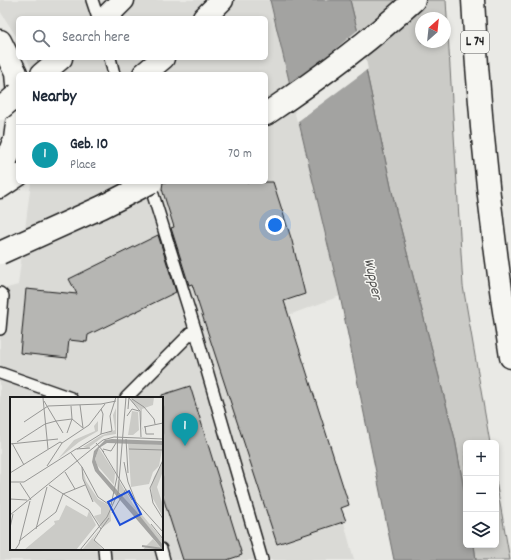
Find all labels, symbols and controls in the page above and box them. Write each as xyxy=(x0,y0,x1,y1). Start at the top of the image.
north arrow xyxy=(415,12,451,48)
search box xyxy=(16,16,268,60)
icon: search xyxy=(30,27,52,49)
text: Search here xyxy=(62,27,130,49)
road number: L 74 xyxy=(461,31,489,53)
text: Nearby xyxy=(32,86,76,110)
text: Geb. 10 xyxy=(70,134,108,156)
text: 1 xyxy=(44,145,46,164)
text: 70 m xyxy=(228,145,252,164)
text: Place xyxy=(70,156,96,175)
your location xyxy=(265,215,285,235)
water label: Wupper xyxy=(357,257,387,303)
inset map xyxy=(10,397,163,550)
pin: 1 xyxy=(172,413,198,446)
map controls xyxy=(463,440,499,548)
button: + xyxy=(463,440,499,476)
button: − xyxy=(463,476,499,512)
button: layers xyxy=(463,512,499,548)

